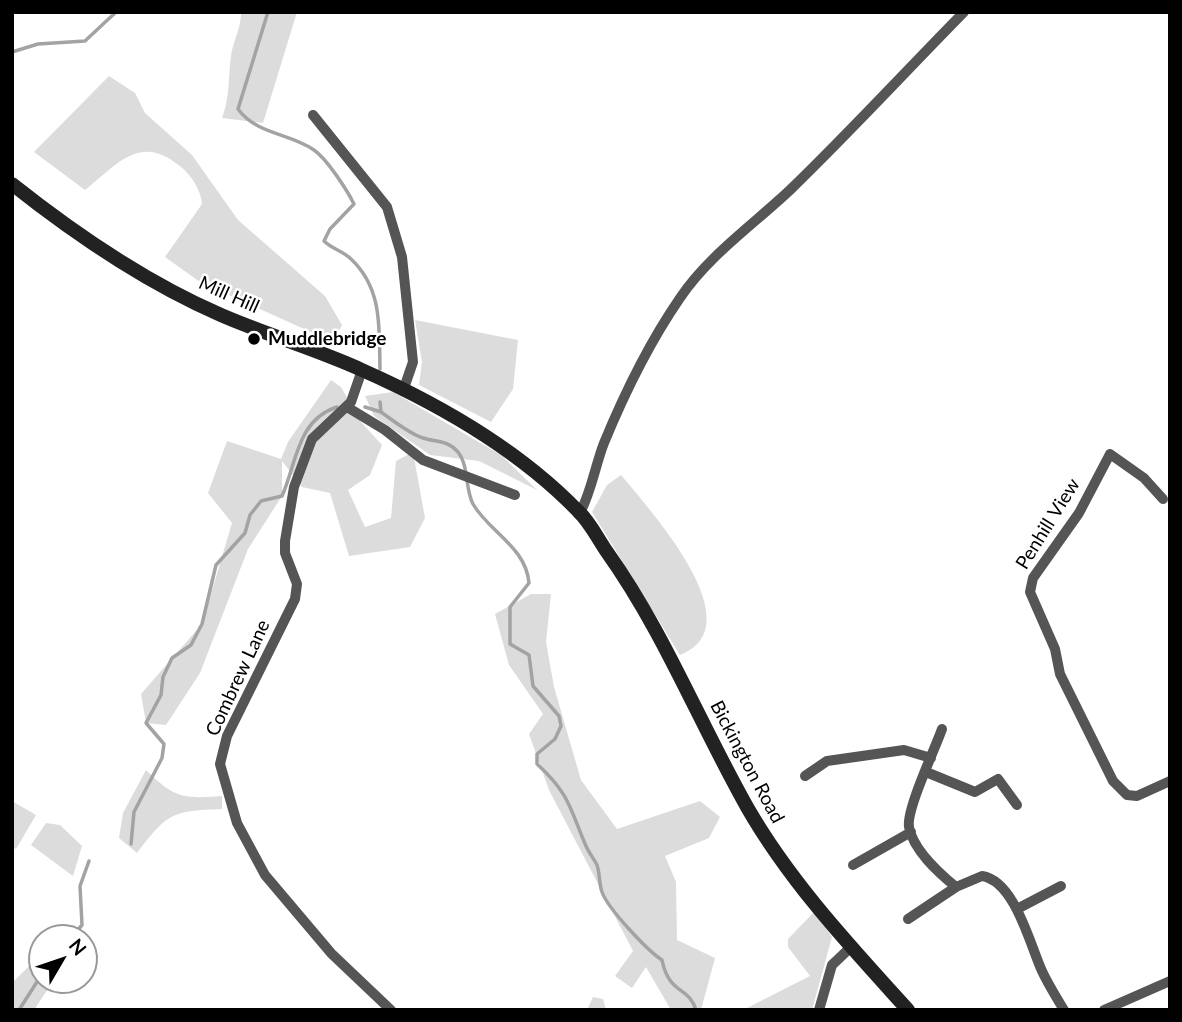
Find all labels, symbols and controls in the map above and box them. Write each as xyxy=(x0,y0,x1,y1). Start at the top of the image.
street label: Mill Hill xyxy=(195,272,263,318)
place label: Muddlebridge xyxy=(268,328,386,350)
marker: Muddlebridge xyxy=(246,331,262,347)
street label: Penhill View xyxy=(1011,474,1085,574)
street label: Combrew Lane xyxy=(201,616,275,740)
street label: Bickington Road xyxy=(705,697,789,827)
north arrow xyxy=(28,924,98,994)
text: N xyxy=(65,934,92,960)

